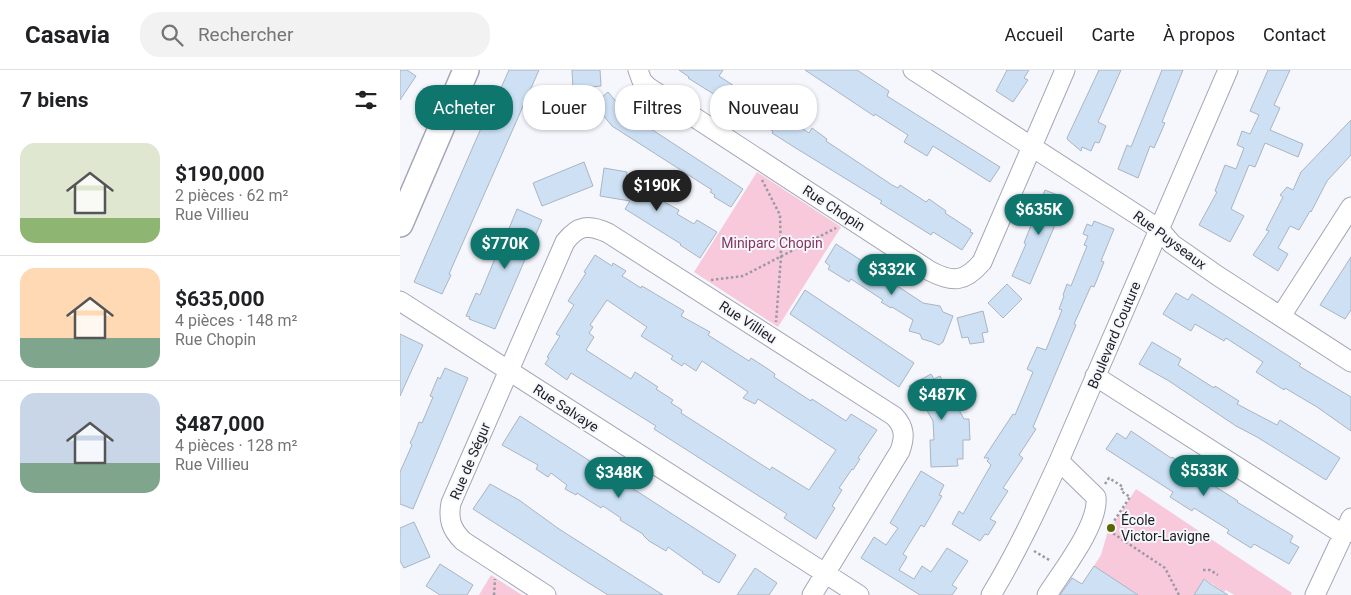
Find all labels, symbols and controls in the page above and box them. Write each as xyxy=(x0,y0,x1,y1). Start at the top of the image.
search box xyxy=(140,12,490,57)
text: Casavia xyxy=(25,21,110,49)
icon: search xyxy=(158,21,186,49)
text: Rechercher xyxy=(198,23,293,46)
text: Accueil xyxy=(1005,24,1063,45)
text: Carte xyxy=(1091,24,1135,45)
text: À propos xyxy=(1163,24,1235,45)
text: Contact xyxy=(1263,24,1326,45)
chip: Acheter xyxy=(415,85,513,130)
chip: Louer xyxy=(523,85,605,130)
chip: Filtres xyxy=(615,85,700,130)
chip: Nouveau xyxy=(710,85,817,130)
icon: filters xyxy=(352,86,380,114)
text: 7 biens xyxy=(20,88,89,112)
text: $190,000 xyxy=(175,162,265,186)
icon: home xyxy=(60,163,120,223)
pin: $190K xyxy=(622,170,692,212)
text: $190K xyxy=(634,176,680,195)
street label: Rue Chopin xyxy=(800,182,868,234)
text: 2 pièces · 62 m² xyxy=(175,186,288,205)
pin: $635K xyxy=(1004,194,1074,236)
text: $635K xyxy=(1016,200,1062,219)
text: Rue Villieu xyxy=(175,205,249,224)
street label: Rue Puyseaux xyxy=(1130,207,1210,273)
pin: $770K xyxy=(470,228,540,270)
text: $770K xyxy=(482,234,528,253)
park label: Miniparc Chopin xyxy=(721,235,823,251)
pin: $332K xyxy=(857,254,927,296)
text: $332K xyxy=(869,260,915,279)
street label: Boulevard Couture xyxy=(1084,279,1144,391)
text: $635,000 xyxy=(175,287,265,311)
icon: home xyxy=(60,288,120,348)
street label: Rue Villieu xyxy=(716,298,780,346)
text: 4 pièces · 148 m² xyxy=(175,311,297,330)
text: Rue Chopin xyxy=(175,330,256,349)
pin: $487K xyxy=(907,378,977,421)
street label: Rue Salvaye xyxy=(530,381,602,435)
text: $487K xyxy=(919,385,965,404)
text: $487,000 xyxy=(175,412,265,436)
icon: home xyxy=(60,413,120,473)
street label: Rue de Ségur xyxy=(447,420,494,502)
text: 4 pièces · 128 m² xyxy=(175,436,297,455)
pin: $533K xyxy=(1169,454,1239,497)
text: Rue Villieu xyxy=(175,455,249,474)
pin: $348K xyxy=(584,456,654,499)
text: $533K xyxy=(1181,461,1227,480)
text: $348K xyxy=(596,463,642,482)
place label: École Victor-Lavigne xyxy=(1121,511,1210,544)
marker: École Victor-Lavigne xyxy=(1105,522,1117,534)

